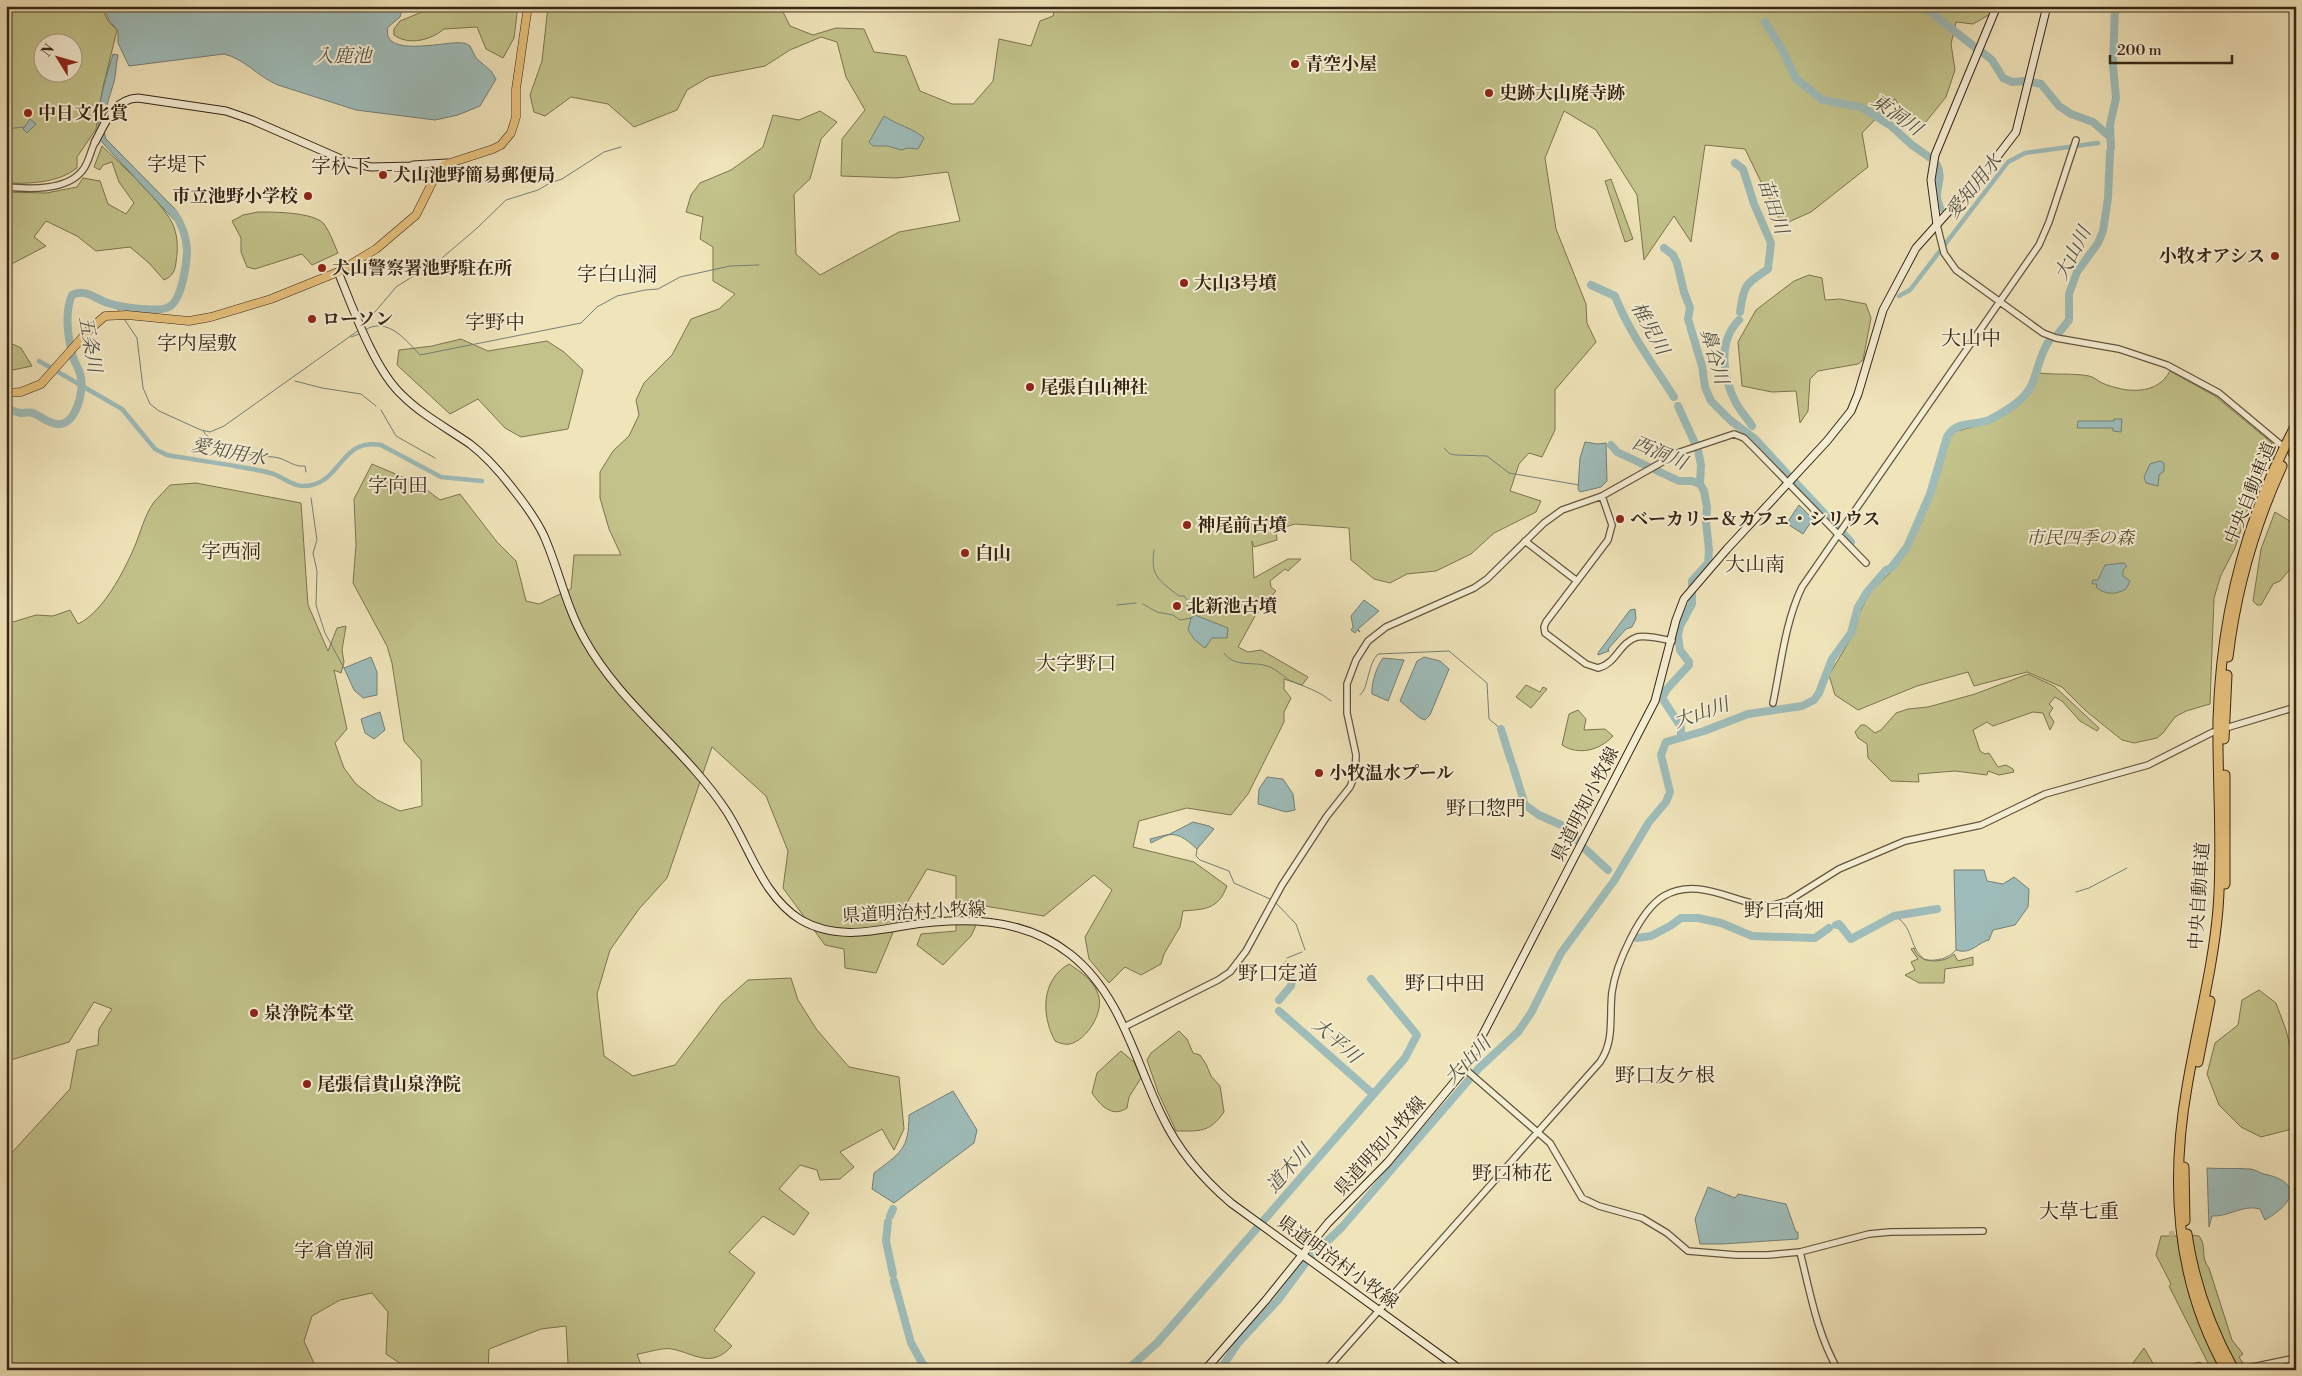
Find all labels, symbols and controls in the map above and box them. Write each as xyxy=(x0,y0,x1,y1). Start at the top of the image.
north arrow xyxy=(32,32,82,82)
scale bar xyxy=(2110,32,2232,64)
text: N xyxy=(38,41,59,61)
text: 200 m xyxy=(2117,41,2162,60)
water label: 入鹿池 xyxy=(314,44,373,68)
place label: 青空小屋 xyxy=(1305,53,1377,76)
marker: 青空小屋 xyxy=(1289,58,1301,70)
place label: 史跡大山廃寺跡 xyxy=(1499,82,1625,105)
marker: 史跡大山廃寺跡 xyxy=(1483,87,1495,99)
water label: 東洞川 xyxy=(1866,89,1928,142)
place label: 中日文化賞 xyxy=(38,102,128,125)
marker: 中日文化賞 xyxy=(22,107,34,119)
water label: 愛知用水 xyxy=(1941,148,2008,224)
district label: 字堤下 xyxy=(147,153,207,178)
district label: 字杁下 xyxy=(311,155,371,180)
place label: 犬山池野簡易郵便局 xyxy=(393,164,555,187)
marker: 犬山池野簡易郵便局 xyxy=(377,169,389,181)
water label: 苗田川 xyxy=(1752,175,1794,239)
place label: 市立池野小学校 xyxy=(172,185,298,208)
marker: 市立池野小学校 xyxy=(302,190,314,202)
water label: 大山川 xyxy=(2049,221,2097,284)
place label: 小牧オアシス xyxy=(2159,245,2265,268)
marker: 小牧オアシス xyxy=(2269,250,2281,262)
place label: 犬山警察署池野駐在所 xyxy=(332,257,512,280)
marker: 犬山警察署池野駐在所 xyxy=(316,262,328,274)
district label: 字白山洞 xyxy=(577,263,657,288)
place label: 大山3号墳 xyxy=(1194,272,1277,295)
marker: 大山3号墳 xyxy=(1178,277,1190,289)
water label: 椎児川 xyxy=(1626,298,1675,361)
place label: ローソン xyxy=(322,308,393,331)
district label: 字野中 xyxy=(465,311,525,336)
marker: ローソン xyxy=(306,313,318,325)
water label: 五条川 xyxy=(73,314,107,376)
water label: 鼻谷川 xyxy=(1695,326,1734,389)
district label: 大山中 xyxy=(1941,327,2001,352)
district label: 字内屋敷 xyxy=(157,332,237,357)
place label: 尾張白山神社 xyxy=(1040,376,1148,399)
marker: 尾張白山神社 xyxy=(1024,381,1036,393)
water label: 西洞川 xyxy=(1629,431,1692,476)
water label: 愛知用水 xyxy=(189,433,270,471)
street label: 中央自動車道 xyxy=(2220,439,2281,548)
district label: 字向田 xyxy=(368,474,428,499)
place label: ベーカリー＆カフェ・シリウス xyxy=(1630,508,1880,531)
marker: ベーカリー＆カフェ・シリウス xyxy=(1614,513,1626,525)
place label: 神尾前古墳 xyxy=(1197,514,1287,537)
marker: 神尾前古墳 xyxy=(1181,519,1193,531)
park label: 市民四季の森 xyxy=(2026,527,2136,550)
district label: 字西洞 xyxy=(201,540,261,565)
place label: 白山 xyxy=(975,542,1011,565)
marker: 白山 xyxy=(959,547,971,559)
district label: 大山南 xyxy=(1725,553,1785,578)
place label: 北新池古墳 xyxy=(1187,595,1277,618)
marker: 北新池古墳 xyxy=(1171,600,1183,612)
district label: 大字野口 xyxy=(1036,652,1116,677)
water label: 大山川 xyxy=(1670,692,1734,734)
street label: 県道明知小牧線 xyxy=(1547,743,1624,866)
place label: 小牧温水プール xyxy=(1329,762,1454,785)
marker: 小牧温水プール xyxy=(1313,767,1325,779)
district label: 野口惣門 xyxy=(1446,797,1526,822)
street label: 中央自動車道 xyxy=(2184,841,2215,951)
street label: 県道明治村小牧線 xyxy=(842,897,987,928)
district label: 野口高畑 xyxy=(1744,899,1824,924)
district label: 野口定道 xyxy=(1238,962,1318,987)
district label: 野口中田 xyxy=(1405,972,1485,997)
place label: 泉浄院本堂 xyxy=(264,1002,354,1025)
marker: 泉浄院本堂 xyxy=(248,1007,260,1019)
water label: 大平川 xyxy=(1307,1013,1367,1070)
water label: 大山川 xyxy=(1439,1030,1498,1090)
district label: 野口友ケ根 xyxy=(1615,1064,1715,1089)
place label: 尾張信貴山泉浄院 xyxy=(317,1073,461,1096)
marker: 尾張信貴山泉浄院 xyxy=(301,1078,313,1090)
street label: 県道明知小牧線 xyxy=(1330,1092,1431,1201)
water label: 道木川 xyxy=(1261,1138,1318,1198)
district label: 野口柿花 xyxy=(1472,1162,1552,1187)
district label: 大草七重 xyxy=(2039,1200,2119,1225)
street label: 県道明治村小牧線 xyxy=(1273,1211,1403,1314)
district label: 字倉曽洞 xyxy=(294,1239,374,1264)

